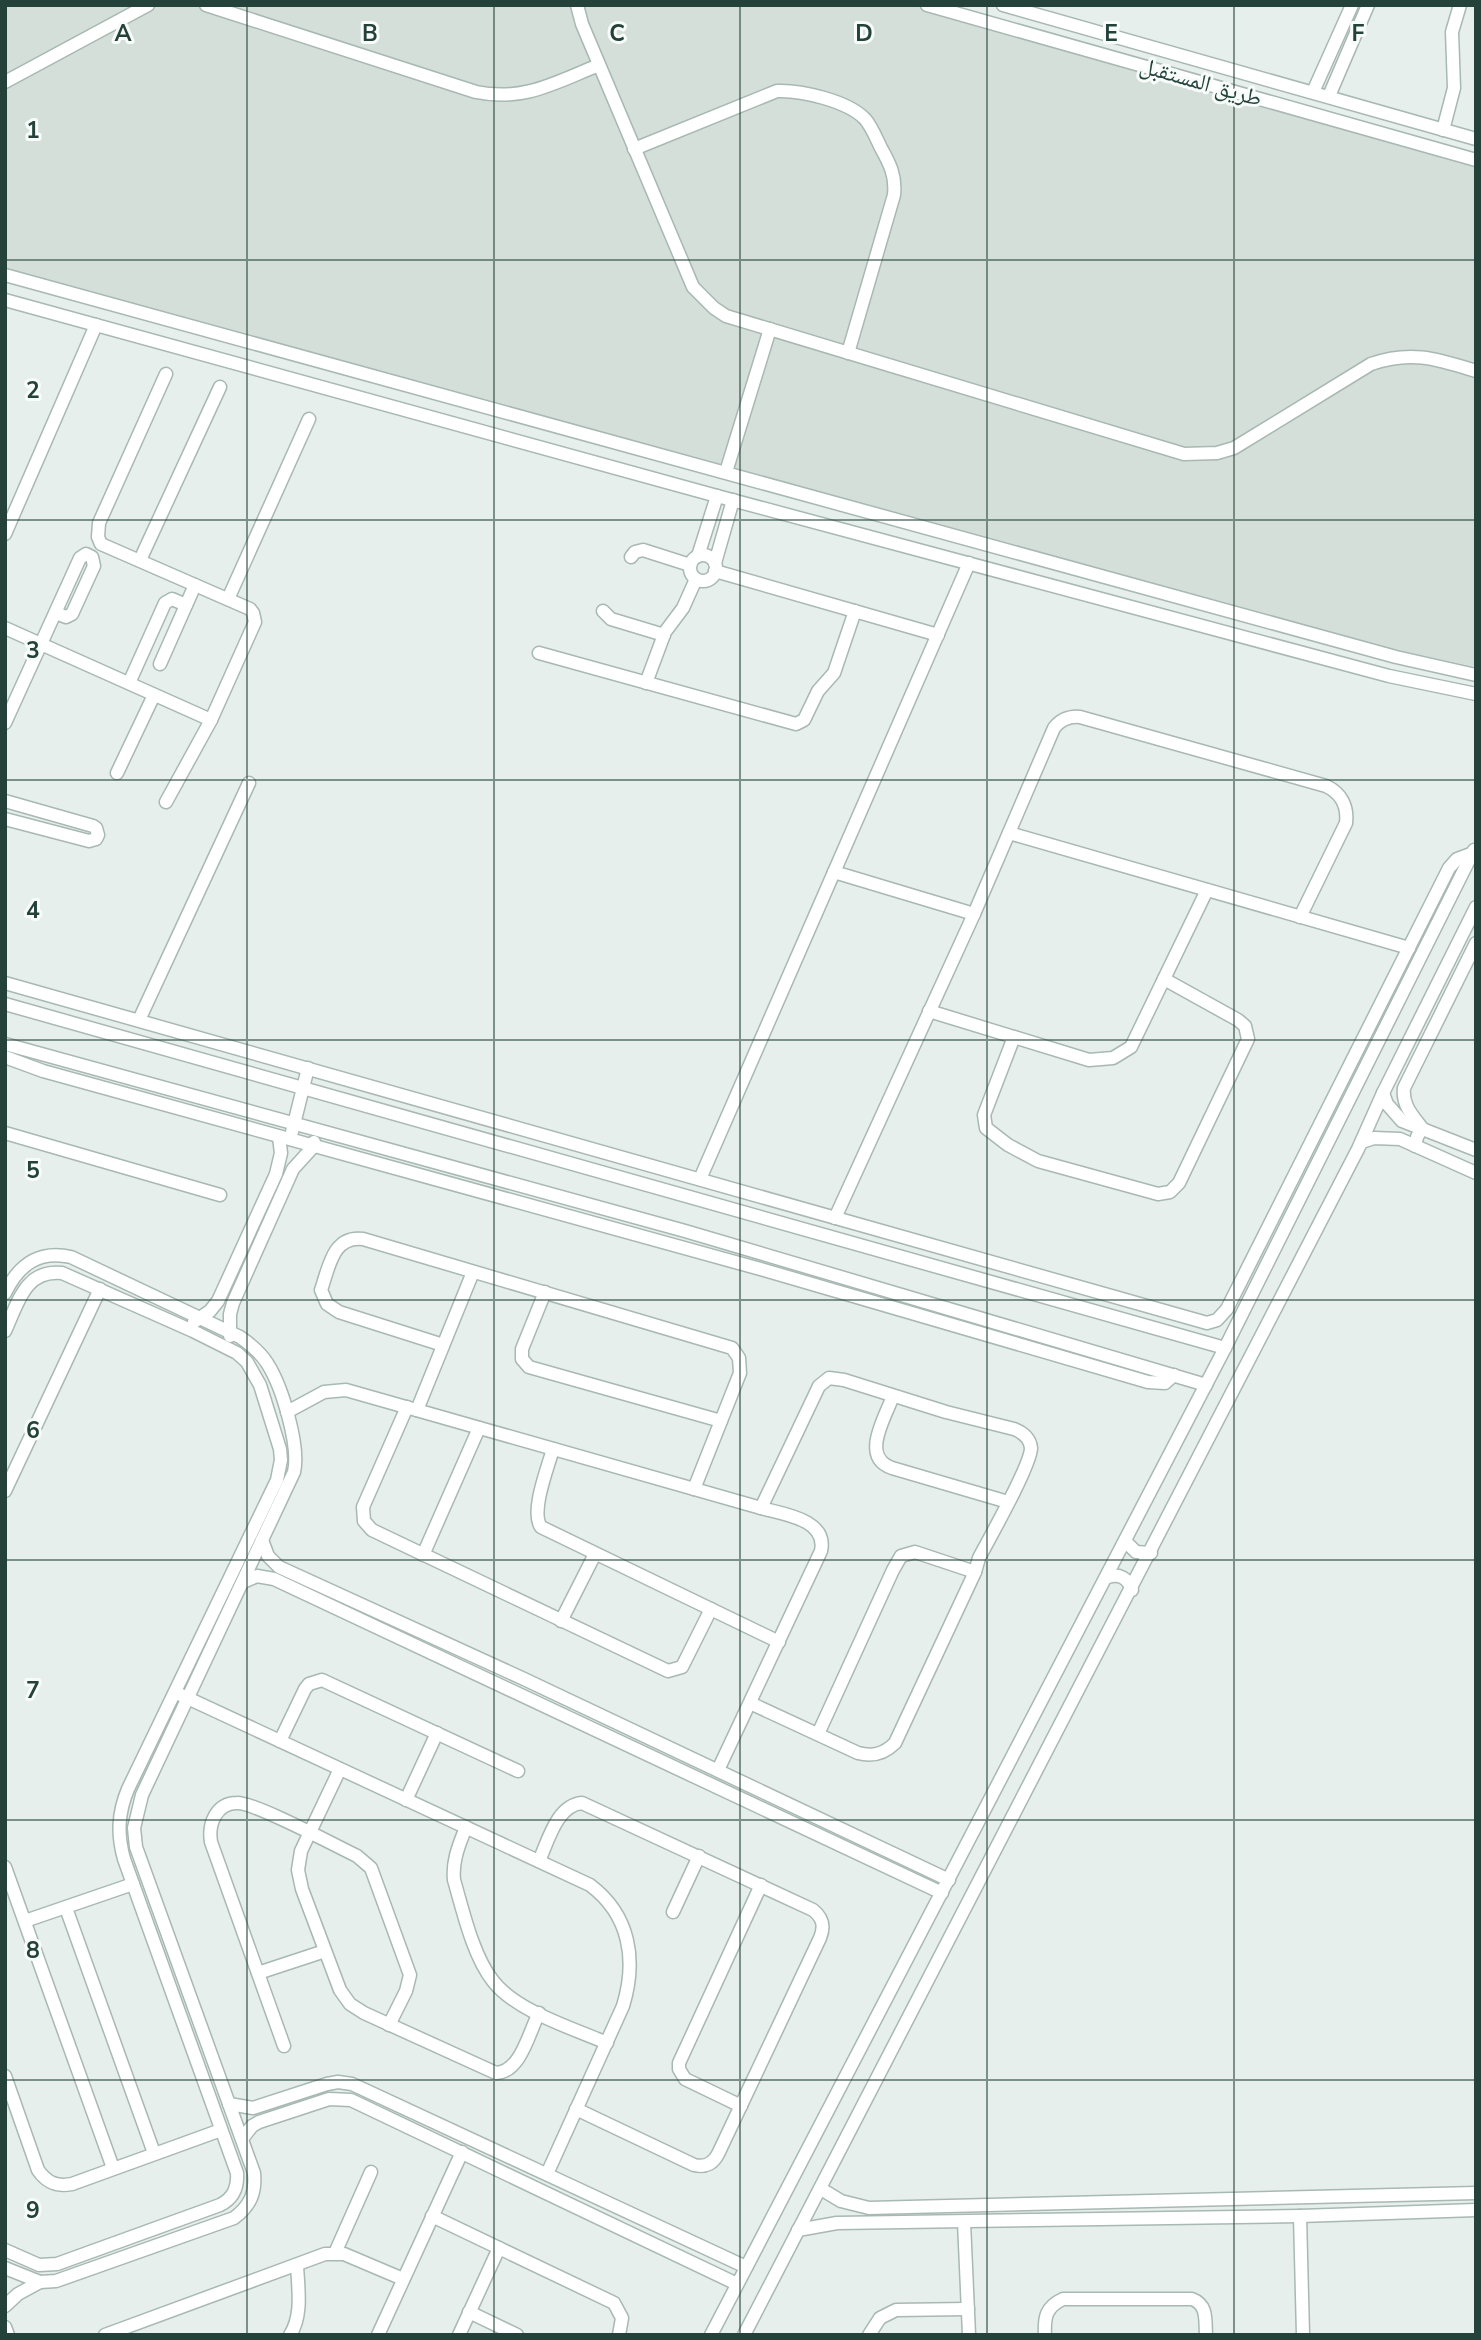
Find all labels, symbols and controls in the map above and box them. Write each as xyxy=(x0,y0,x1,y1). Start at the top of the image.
text: A xyxy=(114,18,132,49)
text: B xyxy=(362,18,378,49)
text: C xyxy=(609,18,625,49)
text: D xyxy=(855,18,873,49)
text: E xyxy=(1104,18,1118,49)
text: F xyxy=(1352,18,1365,49)
street label: طريق المستقبل xyxy=(1136,50,1266,114)
text: 1 xyxy=(26,115,40,146)
text: 2 xyxy=(26,375,40,406)
text: 3 xyxy=(26,635,40,666)
text: 4 xyxy=(26,895,40,926)
text: 5 xyxy=(26,1155,40,1186)
text: 6 xyxy=(26,1415,40,1446)
text: 7 xyxy=(26,1675,40,1706)
text: 8 xyxy=(26,1935,40,1966)
text: 9 xyxy=(26,2195,40,2226)

